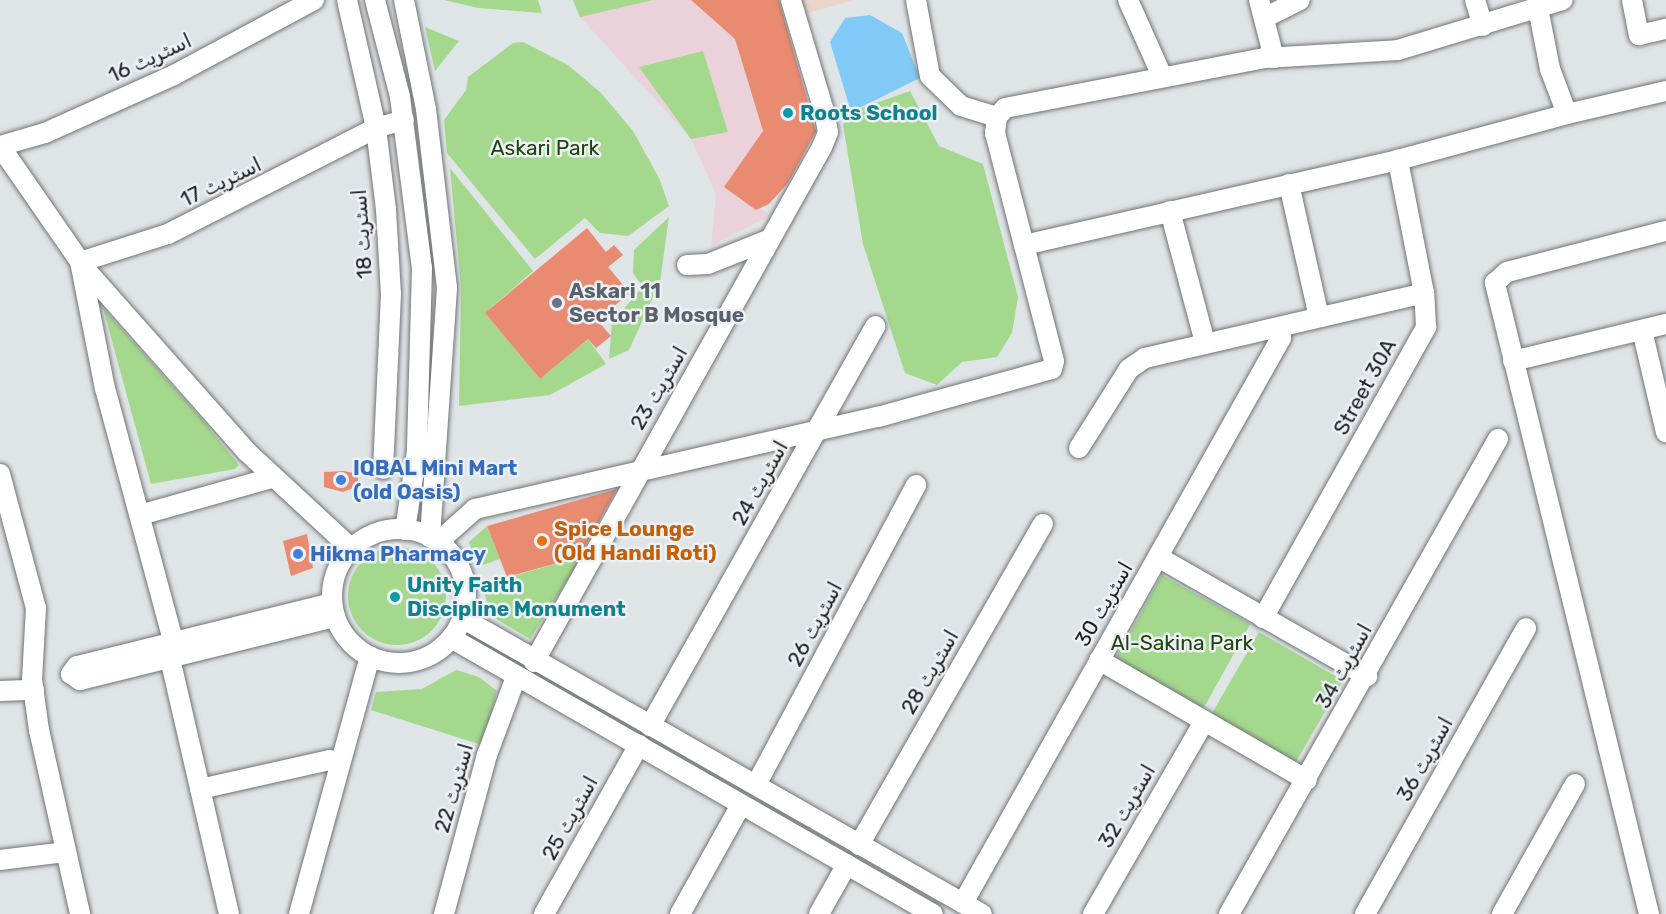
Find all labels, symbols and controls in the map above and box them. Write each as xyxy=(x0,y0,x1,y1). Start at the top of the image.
street label: اسٹریٹ 16 xyxy=(104,28,196,88)
place label: Roots School xyxy=(800,100,938,126)
marker: Roots School xyxy=(781,106,795,120)
park label: Askari Park xyxy=(491,135,599,161)
street label: اسٹریٹ 17 xyxy=(176,152,266,212)
street label: اسٹریٹ 18 xyxy=(346,188,378,280)
place label: Askari 11 Sector B Mosque xyxy=(569,278,745,328)
marker: Askari 11 Sector B Mosque xyxy=(550,296,564,310)
street label: Street 30A xyxy=(1328,335,1402,439)
street label: اسٹریٹ 23 xyxy=(625,342,693,434)
street label: اسٹریٹ 24 xyxy=(727,436,793,530)
place label: IQBAL Mini Mart (old Oasis) xyxy=(353,455,518,505)
marker: IQBAL Mini Mart (old Oasis) xyxy=(334,473,348,487)
place label: Spice Lounge (Old Handi Roti) xyxy=(554,516,716,566)
marker: Spice Lounge (Old Handi Roti) xyxy=(535,534,549,548)
place label: Hikma Pharmacy xyxy=(310,541,486,567)
marker: Hikma Pharmacy xyxy=(291,547,305,561)
street label: اسٹریٹ 30 xyxy=(1070,557,1138,651)
place label: Unity Faith Discipline Monument xyxy=(407,572,626,622)
street label: اسٹریٹ 26 xyxy=(782,577,848,671)
marker: Unity Faith Discipline Monument xyxy=(388,590,402,604)
street label: اسٹریٹ 34 xyxy=(1310,619,1378,713)
street label: اسٹریٹ 28 xyxy=(896,625,964,719)
park label: Al-Sakina Park xyxy=(1111,630,1253,656)
street label: اسٹریٹ 36 xyxy=(1392,712,1458,806)
street label: اسٹریٹ 22 xyxy=(429,740,479,836)
street label: اسٹریٹ 32 xyxy=(1093,760,1161,852)
street label: اسٹریٹ 25 xyxy=(537,772,603,864)

